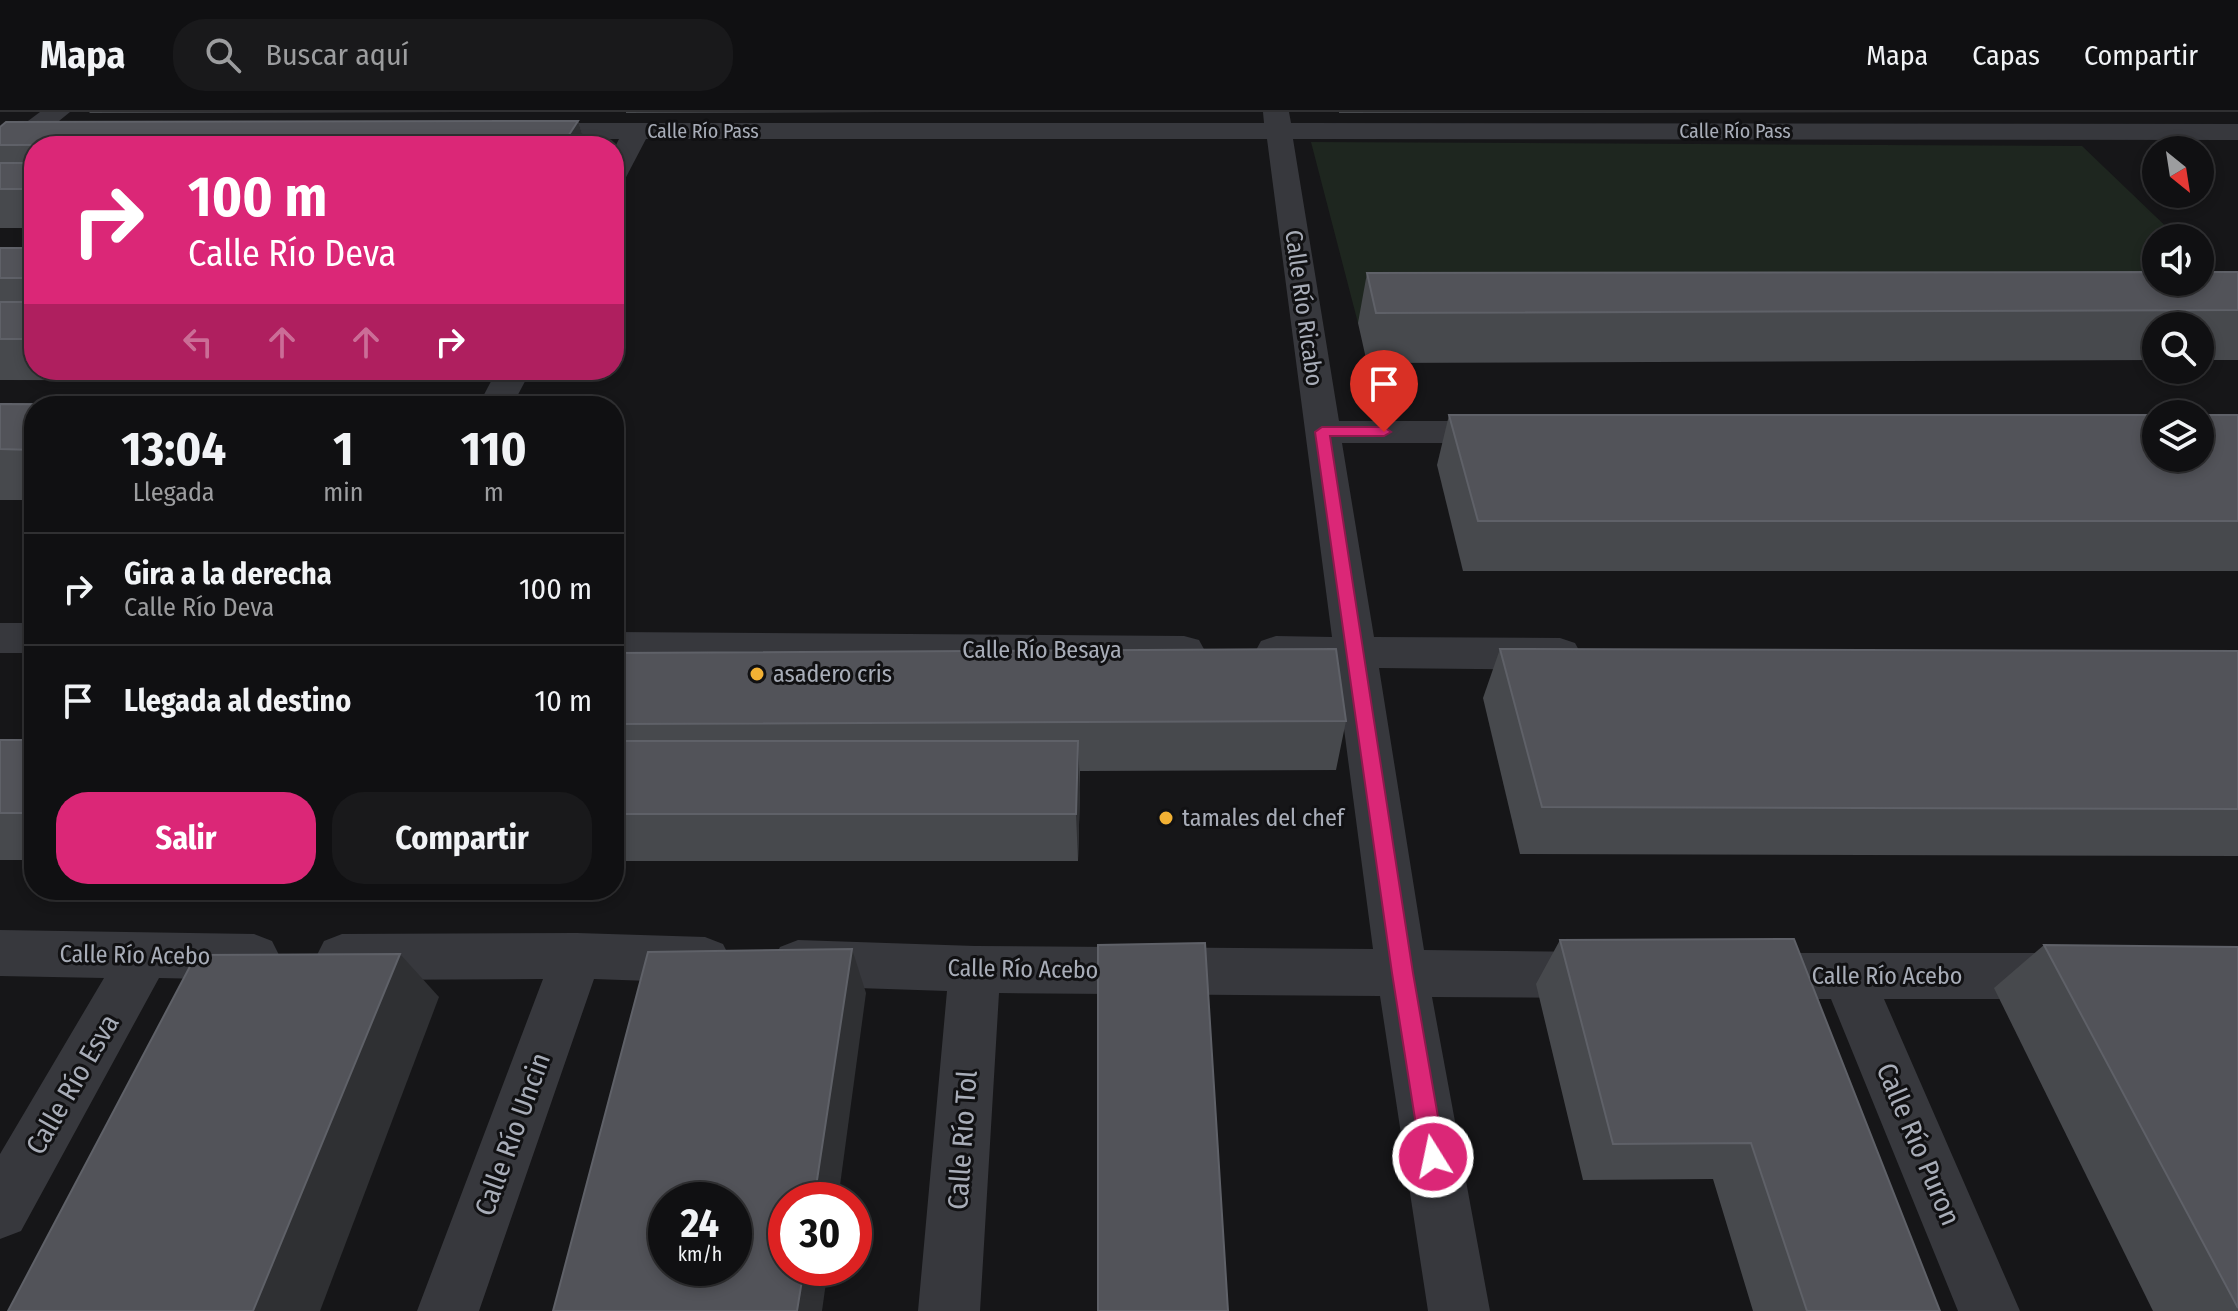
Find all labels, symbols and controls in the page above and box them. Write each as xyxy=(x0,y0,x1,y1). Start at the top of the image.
search box xyxy=(173,19,733,91)
text: Mapa xyxy=(40,32,125,78)
icon: search xyxy=(201,33,245,77)
text: Buscar aquí xyxy=(265,37,409,73)
text: Mapa xyxy=(1866,39,1928,72)
text: Capas xyxy=(1972,39,2040,72)
text: Compartir xyxy=(2084,39,2198,72)
street label: Calle Río Pass xyxy=(647,119,759,143)
street label: Calle Río Pass xyxy=(1679,119,1791,143)
north arrow xyxy=(2142,136,2214,208)
map controls xyxy=(2142,136,2214,472)
text: 100 m xyxy=(188,164,327,231)
icon: right xyxy=(56,168,160,272)
button: sound xyxy=(2142,224,2214,296)
street label: Calle Río Ricabo xyxy=(1279,228,1329,388)
text: Calle Río Deva xyxy=(188,232,396,276)
button: search xyxy=(2142,312,2214,384)
icon: left xyxy=(176,320,220,364)
icon: ahead xyxy=(260,320,304,364)
icon: ahead xyxy=(344,320,388,364)
icon: right xyxy=(428,320,472,364)
pin xyxy=(1350,350,1418,432)
icon: arrive xyxy=(1362,362,1406,406)
button: layers xyxy=(2142,400,2214,472)
text: 13:04 xyxy=(121,420,226,478)
text: 1 xyxy=(333,420,354,478)
text: 110 xyxy=(461,420,527,478)
text: Llegada xyxy=(133,477,215,508)
text: min xyxy=(323,477,364,508)
text: m xyxy=(484,477,504,508)
text: Gira a la derecha xyxy=(124,556,332,592)
icon: right xyxy=(56,567,100,611)
text: 100 m xyxy=(519,571,592,607)
text: Calle Río Deva xyxy=(124,592,274,623)
street label: Calle Río Besaya xyxy=(962,636,1122,664)
place label: asadero cris xyxy=(773,660,892,688)
marker: asadero cris xyxy=(748,665,766,683)
icon: arrive xyxy=(56,679,100,723)
text: Llegada al destino xyxy=(124,683,351,719)
text: 10 m xyxy=(535,683,592,719)
button: Salir xyxy=(56,792,316,884)
button: Compartir xyxy=(332,792,592,884)
place label: tamales del chef xyxy=(1182,804,1346,832)
marker: tamales del chef xyxy=(1157,809,1175,827)
street label: Calle Río Acebo xyxy=(59,940,211,970)
street label: Calle Río Acebo xyxy=(947,954,1099,984)
street label: Calle Río Acebo xyxy=(1812,962,1962,990)
street label: Calle Río Esva xyxy=(19,1008,126,1160)
street label: Calle Río Uncin xyxy=(468,1048,557,1220)
street label: Calle Río Puron xyxy=(1870,1058,1968,1230)
street label: Calle Río Tol xyxy=(941,1069,984,1211)
position arrow xyxy=(1391,1115,1475,1199)
speed limit sign: 30 xyxy=(768,1182,872,1286)
text: 24 xyxy=(681,1200,719,1248)
text: km/h xyxy=(678,1242,722,1266)

